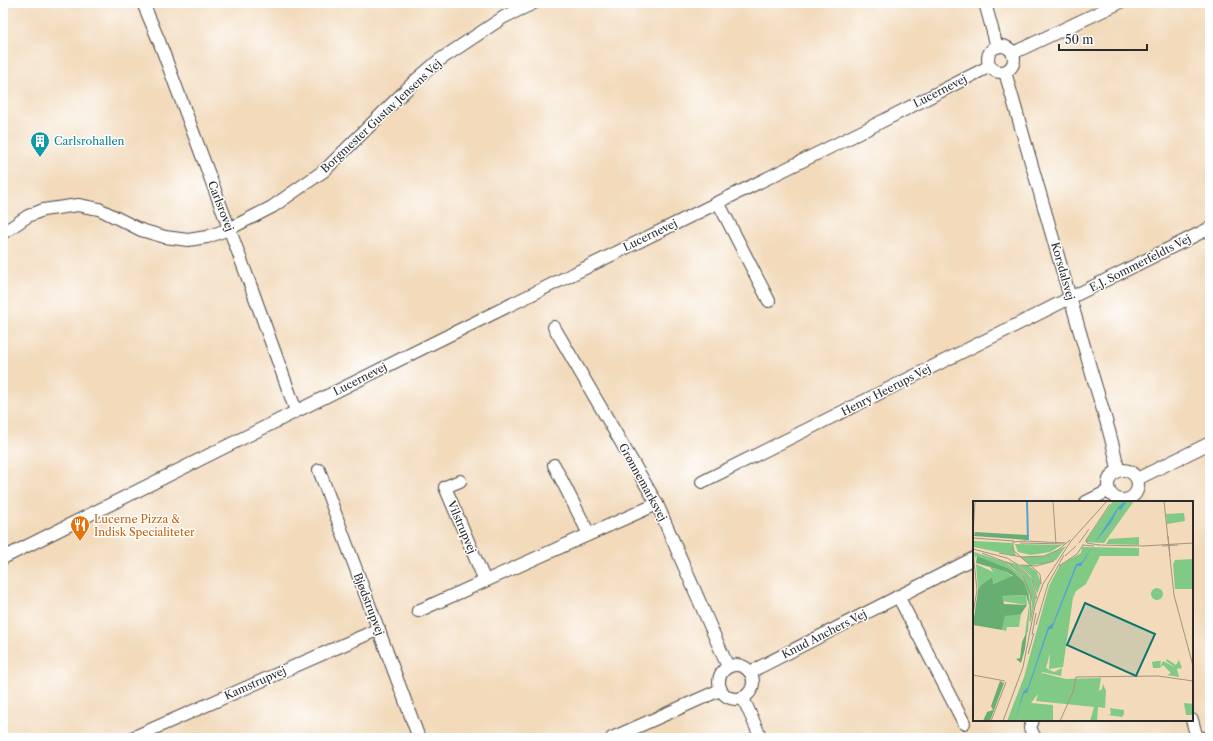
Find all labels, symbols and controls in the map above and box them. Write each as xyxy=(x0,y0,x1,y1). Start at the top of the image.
scale bar xyxy=(1059,26,1147,52)
text: 50 m xyxy=(1065,32,1094,47)
street label: Borgmester Gustav Jensens Vej xyxy=(318,56,444,176)
street label: Lucernevej xyxy=(911,72,969,110)
building icon: Carlsrohallen xyxy=(29,130,51,158)
place label: Carlsrohallen xyxy=(54,134,125,148)
street label: Carlsrovej xyxy=(205,179,237,233)
street label: Lucernevej xyxy=(621,216,679,254)
street label: E.J. Sommerfeldts Vej xyxy=(1087,231,1193,295)
street label: Korsdalsvej xyxy=(1048,240,1078,302)
street label: Lucernevej xyxy=(331,360,389,398)
street label: Henry Heerups Vej xyxy=(839,361,933,419)
street label: Grønnemarksvej xyxy=(616,441,670,523)
street label: Vilstrupvej xyxy=(444,498,479,556)
inset map xyxy=(973,501,1193,721)
place label: Lucerne Pizza & Indisk Specialiteter xyxy=(94,512,195,539)
restaurant icon: Lucerne Pizza & Indisk Specialiteter xyxy=(69,514,91,542)
street label: Bjødstrupvej xyxy=(351,571,387,637)
street label: Knud Anchers Vej xyxy=(779,607,869,661)
street label: Kamstrupvej xyxy=(222,663,288,703)

